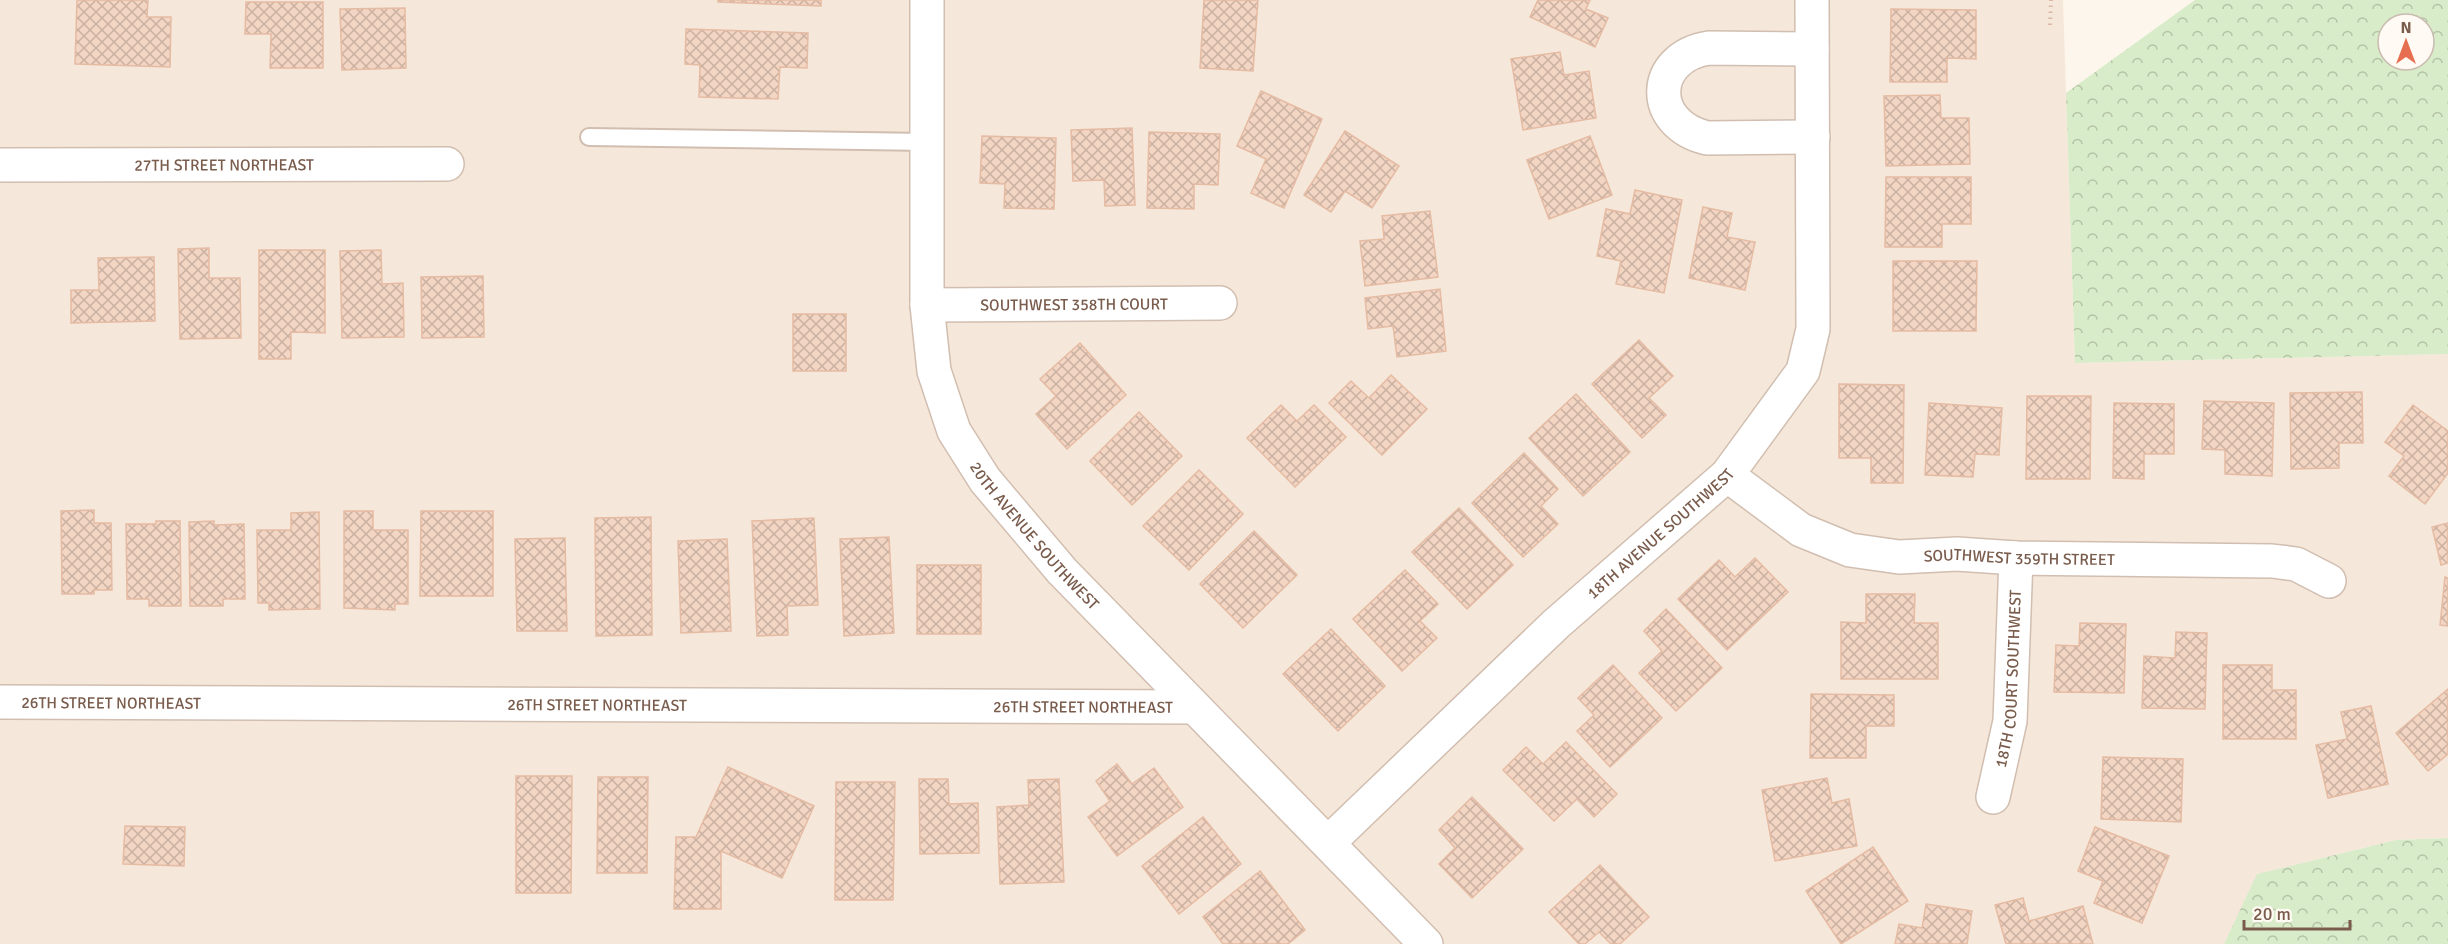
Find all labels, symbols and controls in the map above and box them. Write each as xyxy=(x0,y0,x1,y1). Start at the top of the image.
north arrow xyxy=(2376,12,2436,72)
text: N xyxy=(2400,18,2412,38)
street label: 27TH STREET NORTHEAST xyxy=(134,155,314,176)
street label: SOUTHWEST 358TH COURT xyxy=(980,294,1168,316)
street label: 20TH AVENUE SOUTHWEST xyxy=(965,458,1103,614)
street label: 18TH AVENUE SOUTHWEST xyxy=(1583,465,1739,603)
street label: SOUTHWEST 359TH STREET xyxy=(1923,545,2115,570)
street label: 18TH COURT SOUTHWEST xyxy=(1991,589,2026,770)
street label: 26TH STREET NORTHEAST xyxy=(21,693,201,714)
street label: 26TH STREET NORTHEAST xyxy=(507,695,687,716)
street label: 26TH STREET NORTHEAST xyxy=(993,697,1173,718)
scale bar xyxy=(2244,893,2350,931)
text: 20 m xyxy=(2253,903,2291,925)

